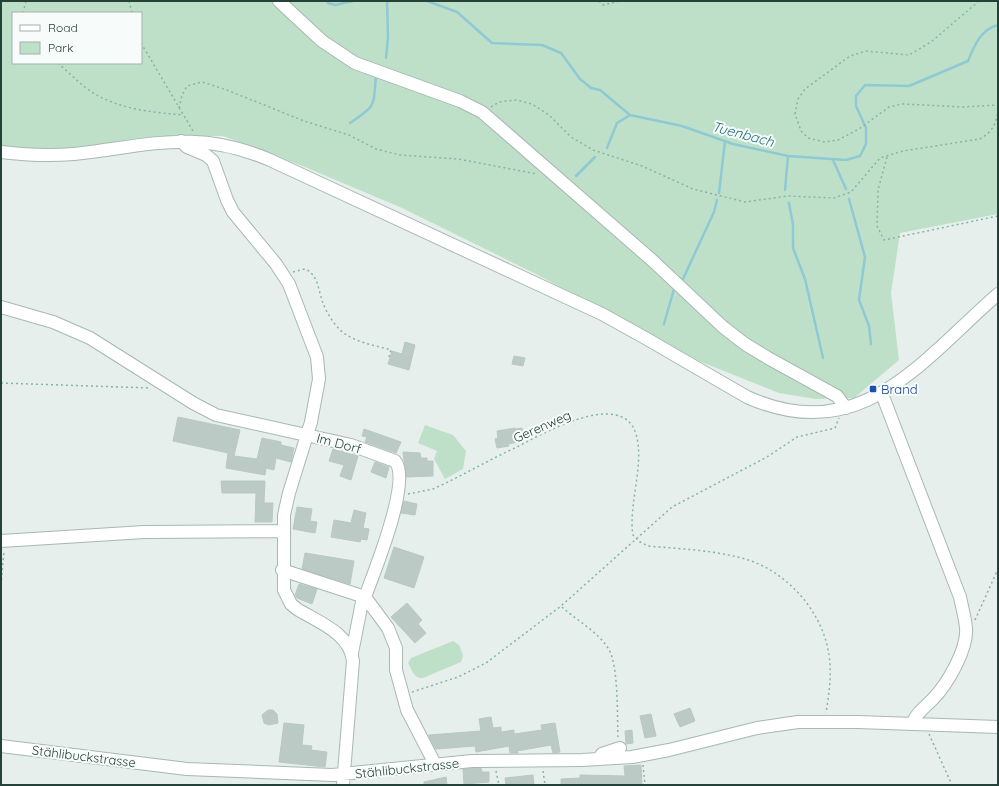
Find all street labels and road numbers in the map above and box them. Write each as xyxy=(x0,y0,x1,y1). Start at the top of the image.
street label: Gerenweg xyxy=(511,406,573,446)
street label: Im Dorf xyxy=(315,429,363,457)
street label: Stählibuckstrasse xyxy=(31,742,137,770)
street label: Stählibuckstrasse xyxy=(354,755,460,781)

